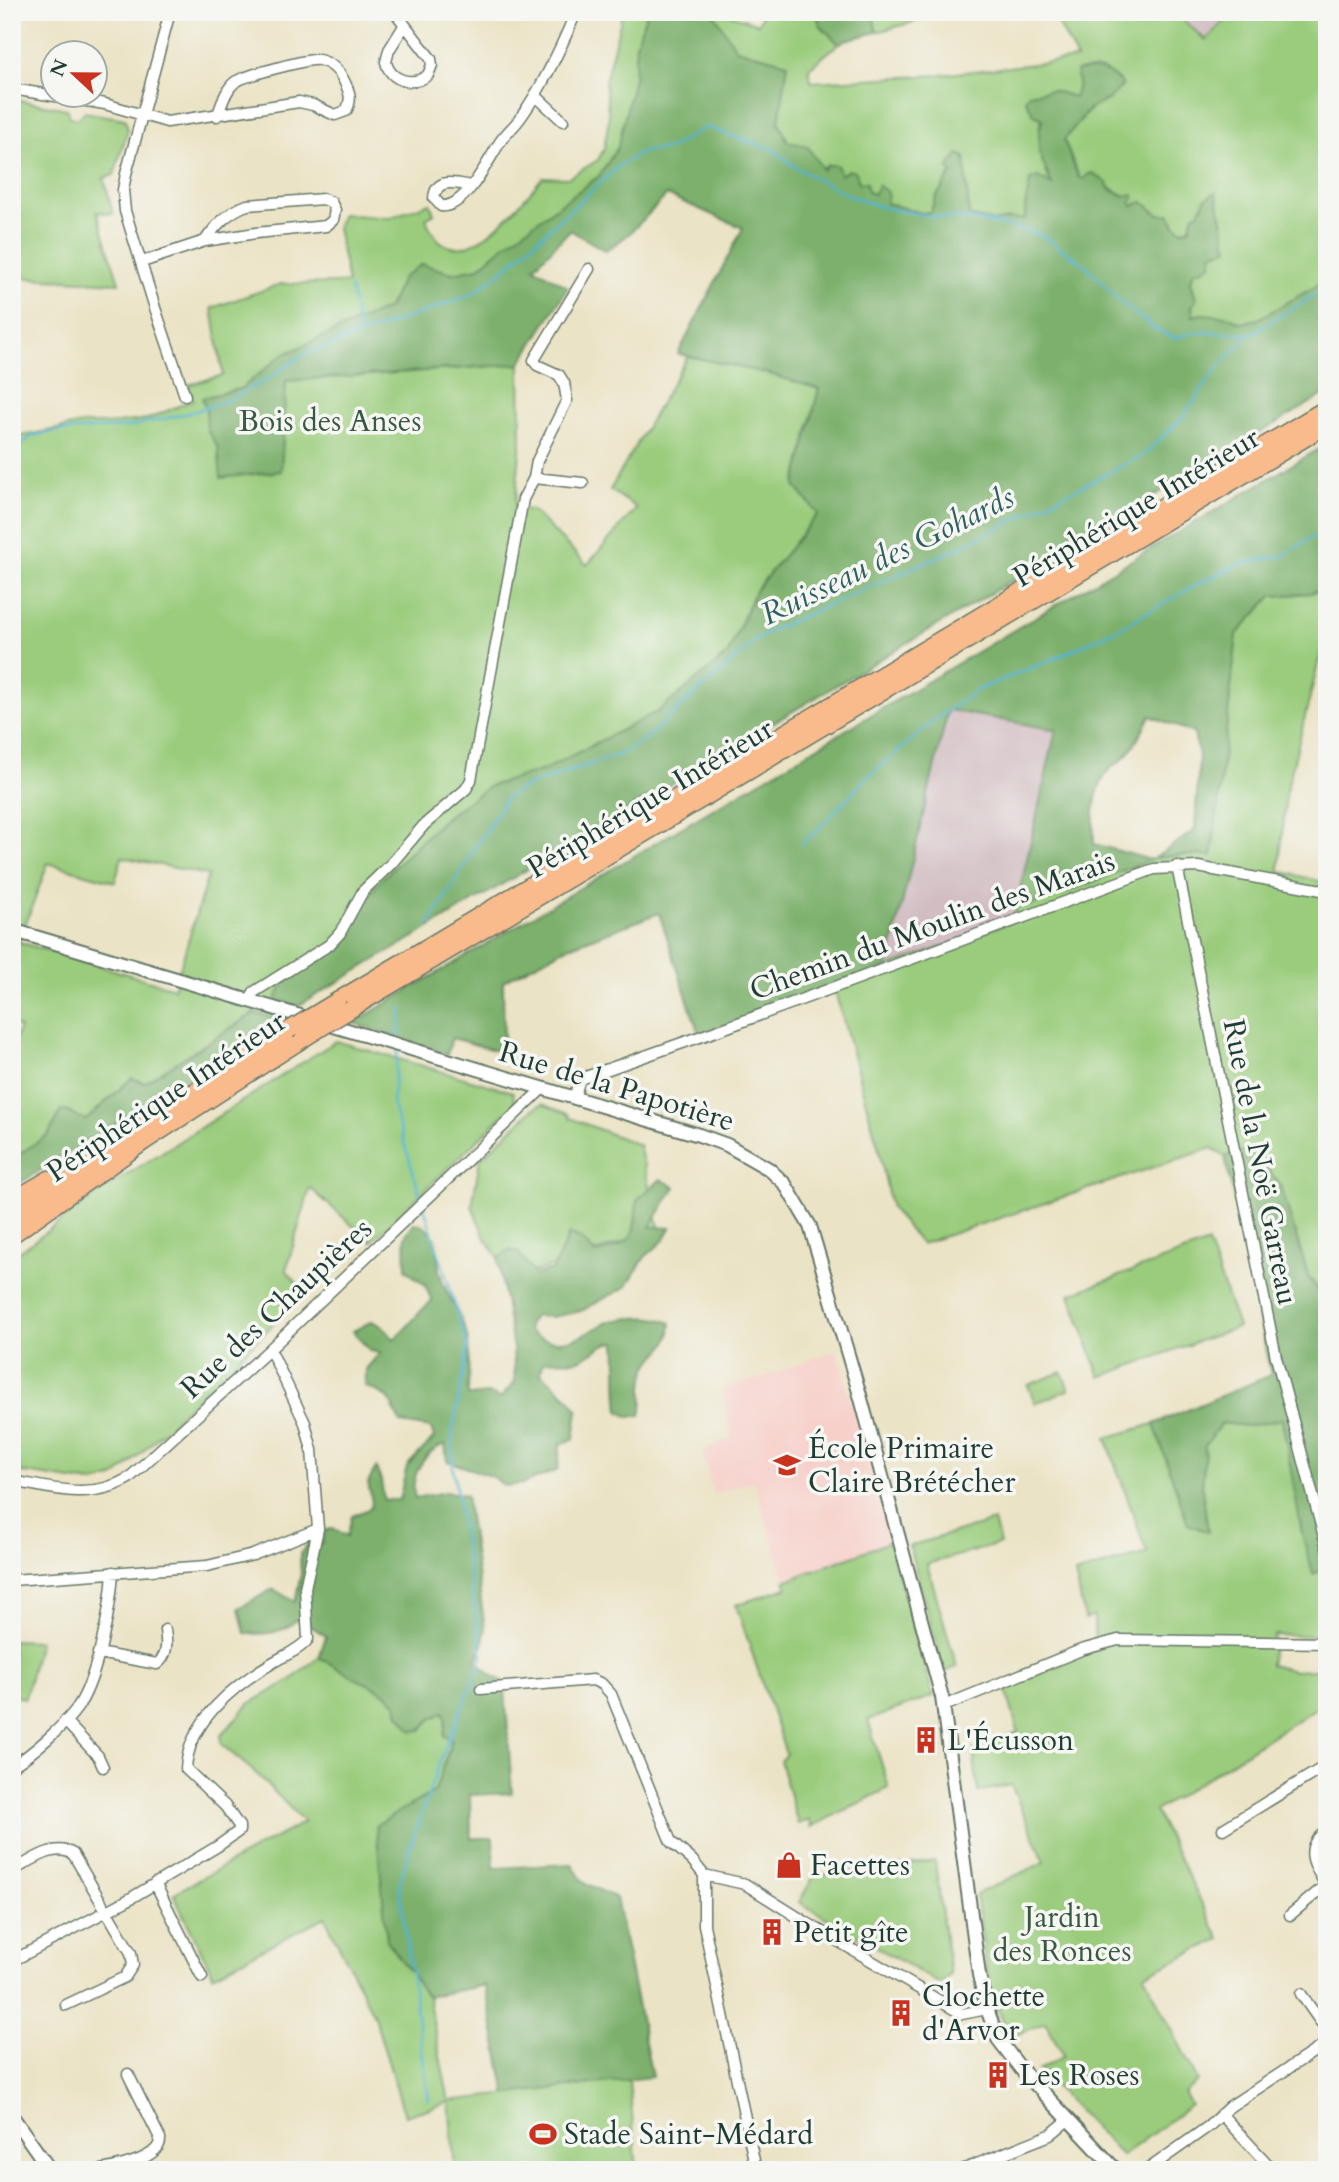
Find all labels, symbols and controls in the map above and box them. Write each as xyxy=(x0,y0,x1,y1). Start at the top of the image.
north arrow xyxy=(38,38,108,108)
text: N xyxy=(44,55,74,81)
park label: Bois des Anses xyxy=(239,401,421,442)
street label: Périphérique Intérieur xyxy=(1005,417,1267,597)
water label: Ruisseau des Gohards xyxy=(753,475,1022,636)
street label: Périphérique Intérieur xyxy=(519,708,781,888)
street label: Chemin du Moulin des Marais xyxy=(744,840,1120,1011)
street label: Périphérique Intérieur xyxy=(38,1001,294,1192)
street label: Rue de la Noë Garreau xyxy=(1213,1016,1308,1309)
street label: Rue de la Papotière xyxy=(494,1031,740,1142)
street label: Rue des Chaupières xyxy=(172,1209,381,1408)
place label: École Primaire Claire Brétécher xyxy=(808,1428,1015,1503)
school or university icon: École Primaire Claire Brétécher xyxy=(772,1450,802,1480)
place label: L'Écusson xyxy=(947,1720,1074,1761)
building icon: L'Écusson xyxy=(911,1725,941,1755)
place label: Facettes xyxy=(810,1845,910,1886)
shop icon: Facettes xyxy=(774,1850,804,1880)
park label: Jardin des Ronces xyxy=(992,1897,1132,1972)
place label: Petit gîte xyxy=(793,1912,909,1953)
building icon: Petit gîte xyxy=(757,1917,787,1947)
place label: Clochette d'Arvor xyxy=(922,1976,1045,2051)
building icon: Clochette d'Arvor xyxy=(886,1998,916,2028)
place label: Les Roses xyxy=(1019,2055,1140,2096)
building icon: Les Roses xyxy=(983,2060,1013,2090)
place label: Stade Saint-Médard xyxy=(564,2114,813,2155)
sports icon: Stade Saint-Médard xyxy=(528,2119,558,2149)

